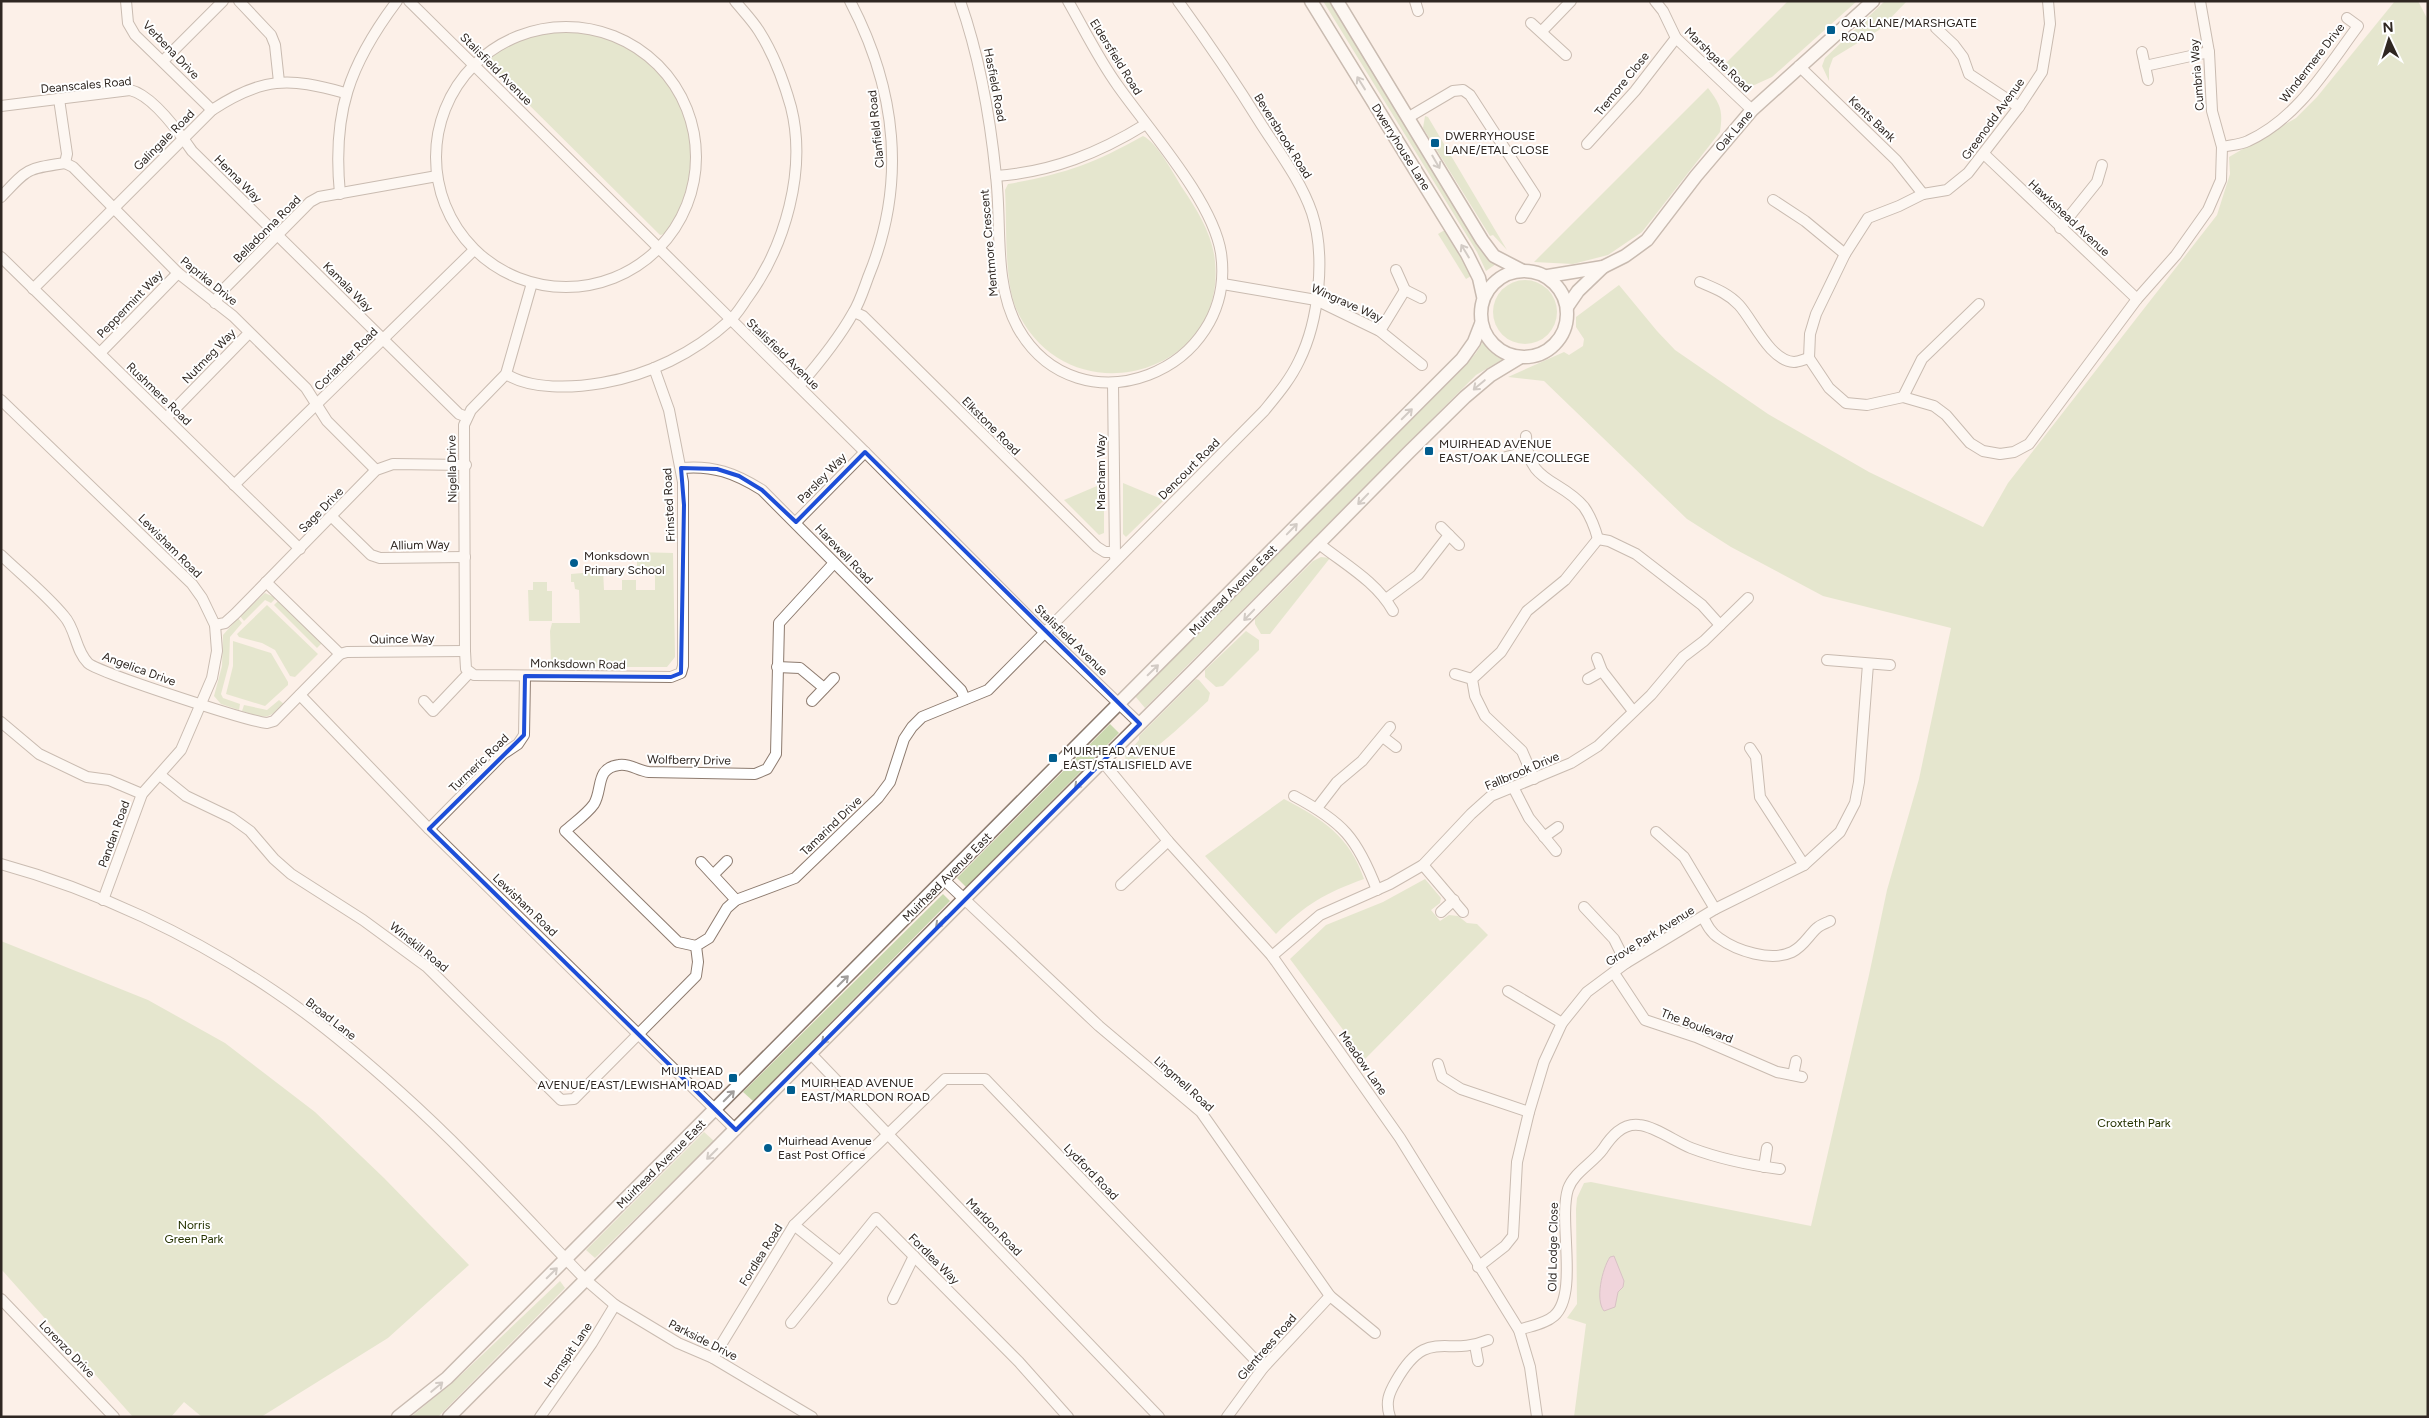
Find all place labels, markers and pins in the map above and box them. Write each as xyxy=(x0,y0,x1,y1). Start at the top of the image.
place label: OAK LANE/MARSHGATE ROAD xyxy=(1841,16,1977,44)
marker: OAK LANE/MARSHGATE ROAD xyxy=(1825,24,1837,36)
place label: DWERRYHOUSE LANE/ETAL CLOSE xyxy=(1445,129,1549,157)
marker: DWERRYHOUSE LANE/ETAL CLOSE xyxy=(1429,137,1441,149)
place label: MUIRHEAD AVENUE EAST/OAK LANE/COLLEGE xyxy=(1439,437,1590,465)
marker: MUIRHEAD AVENUE EAST/OAK LANE/COLLEGE xyxy=(1423,445,1435,457)
place label: Monksdown Primary School xyxy=(584,549,665,577)
marker: Monksdown Primary School xyxy=(568,557,580,569)
place label: MUIRHEAD AVENUE EAST/STALISFIELD AVE xyxy=(1063,744,1192,772)
marker: MUIRHEAD AVENUE EAST/STALISFIELD AVE xyxy=(1047,752,1059,764)
place label: MUIRHEAD AVENUE/EAST/LEWISHAM ROAD xyxy=(538,1064,723,1092)
marker: MUIRHEAD AVENUE/EAST/LEWISHAM ROAD xyxy=(727,1072,739,1084)
place label: MUIRHEAD AVENUE EAST/MARLDON ROAD xyxy=(801,1076,930,1104)
marker: MUIRHEAD AVENUE EAST/MARLDON ROAD xyxy=(785,1084,797,1096)
place label: Muirhead Avenue East Post Office xyxy=(778,1134,872,1162)
marker: Muirhead Avenue East Post Office xyxy=(762,1142,774,1154)

